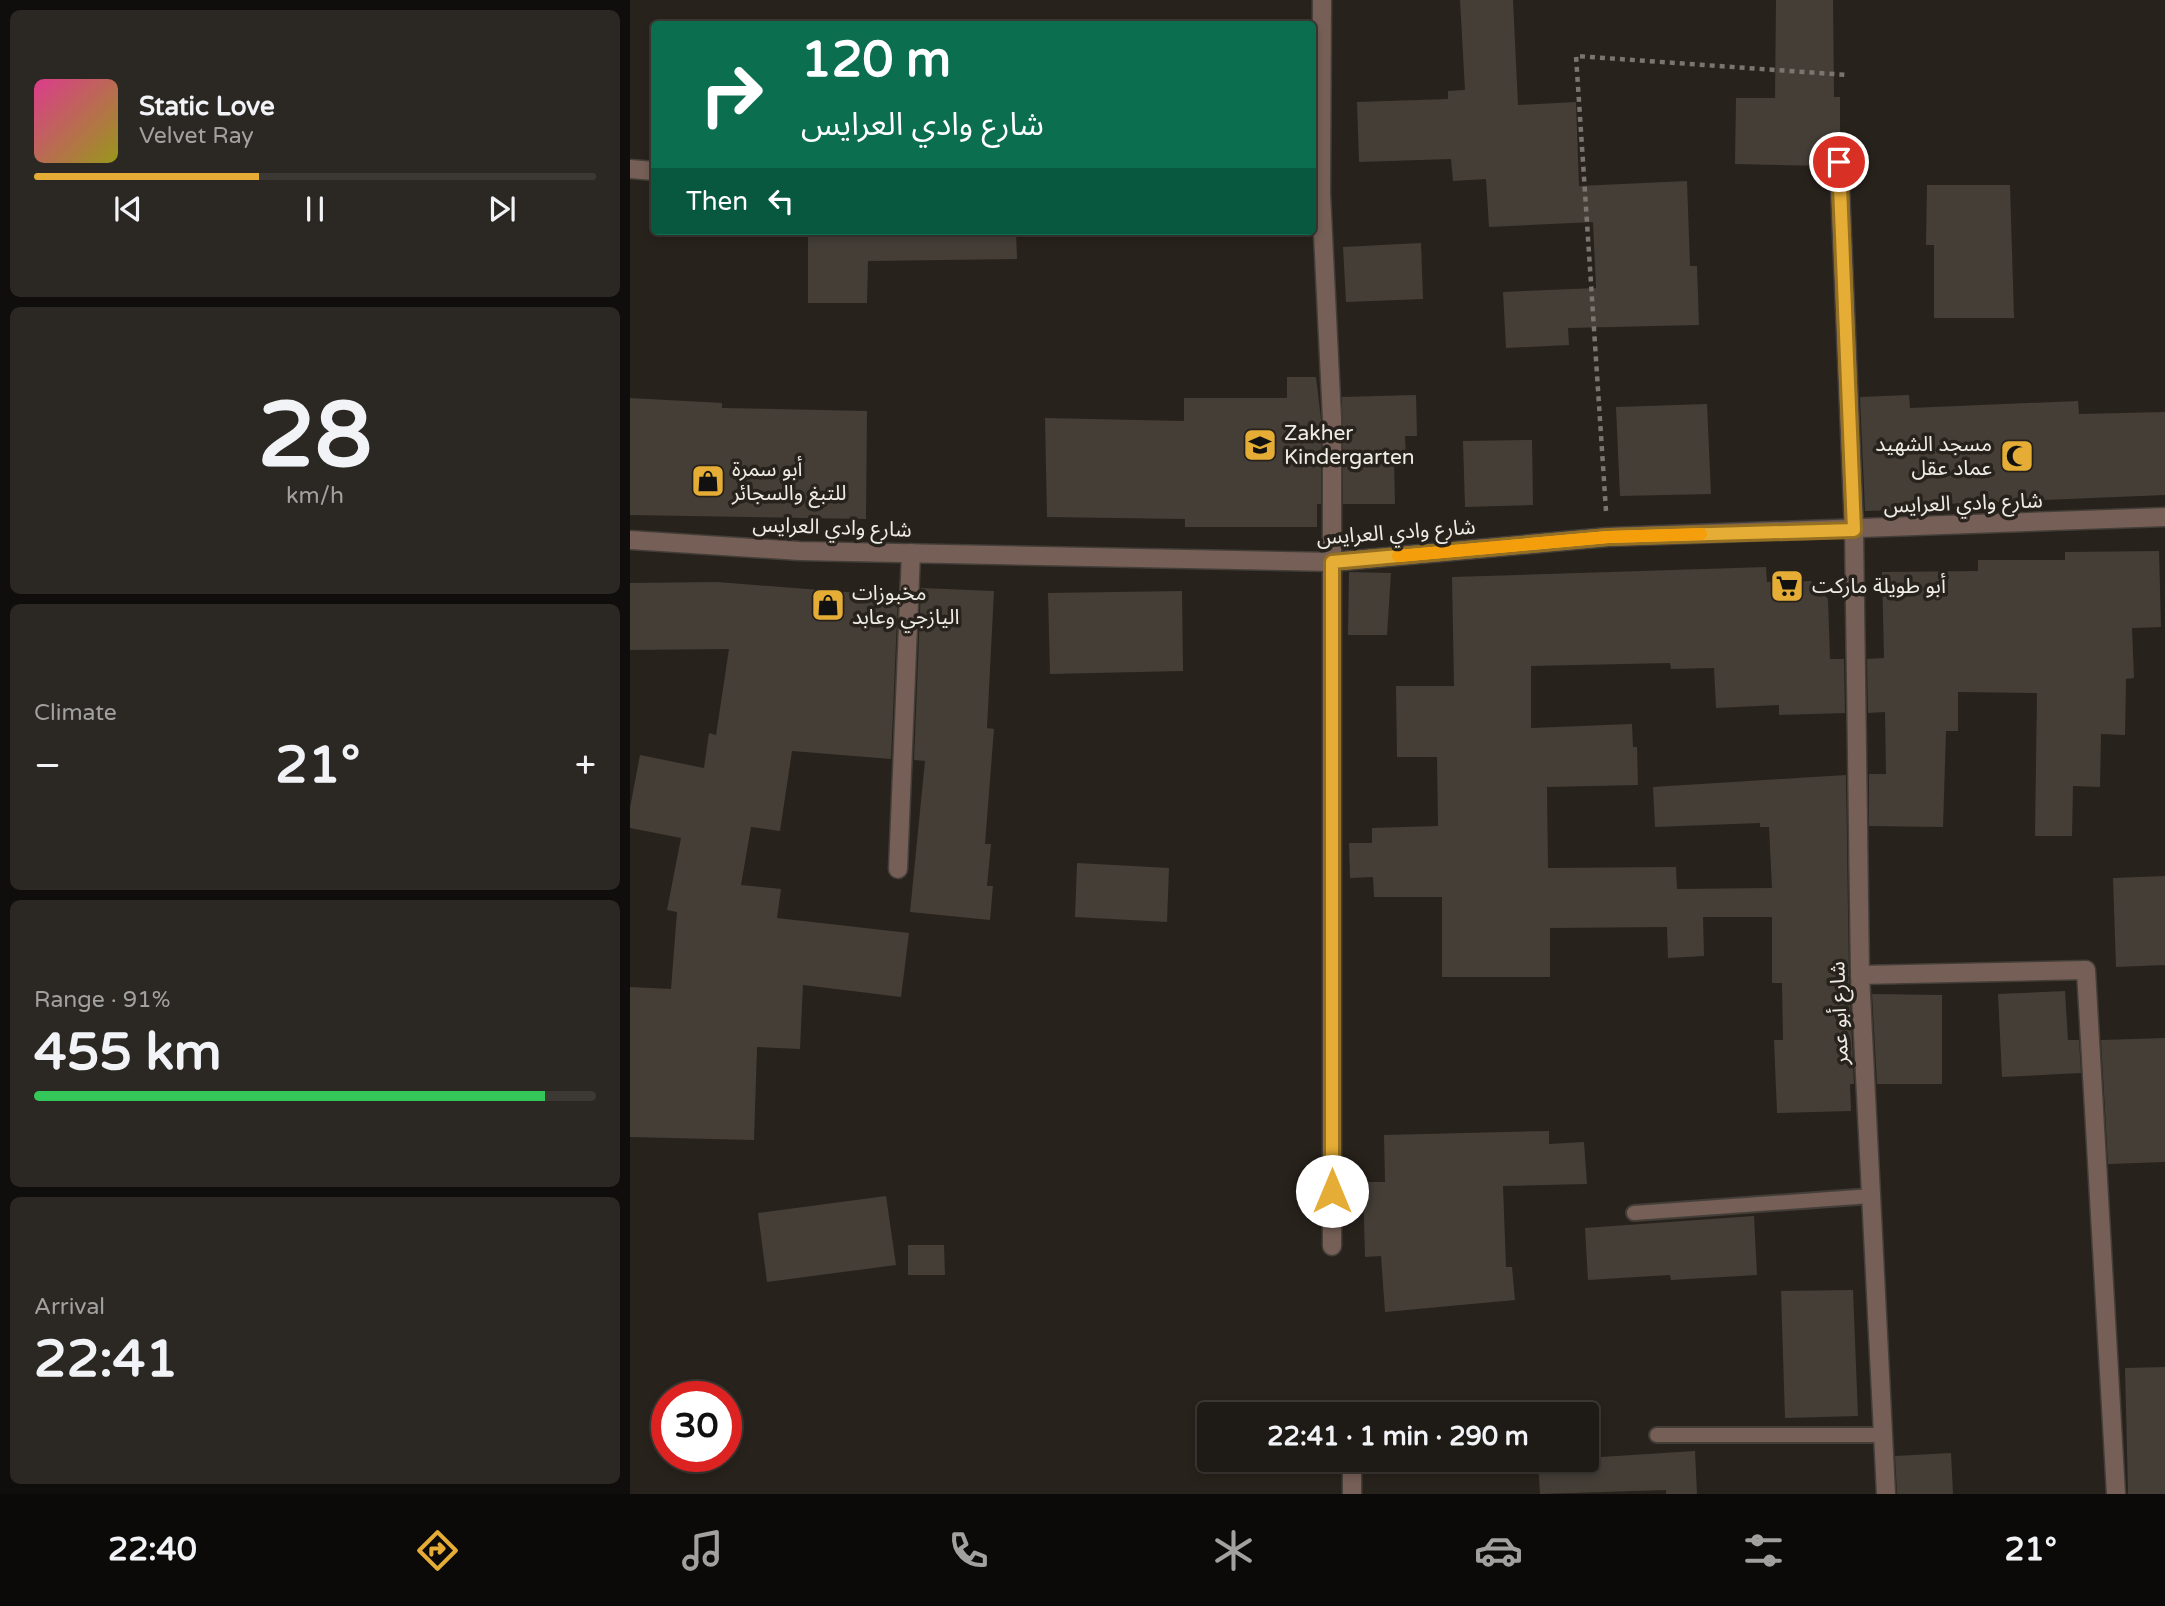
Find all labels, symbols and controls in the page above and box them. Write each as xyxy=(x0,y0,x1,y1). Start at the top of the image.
text: 120 m xyxy=(801,31,951,90)
icon: right xyxy=(686,49,777,140)
text: Static Love xyxy=(139,91,275,122)
text: شارع وادي العرايس xyxy=(801,106,1044,144)
text: Velvet Ray xyxy=(139,122,254,150)
pin xyxy=(1809,132,1869,192)
icon: arrive xyxy=(1820,143,1858,181)
icon: left xyxy=(762,182,800,220)
text: Then xyxy=(686,186,748,217)
icon: previous xyxy=(109,190,147,228)
icon: pause xyxy=(296,190,334,228)
icon: next xyxy=(483,190,521,228)
text: 28 xyxy=(258,381,372,491)
place label: Zakher Kindergarten xyxy=(1284,421,1415,470)
school or university icon: Zakher Kindergarten xyxy=(1241,426,1279,464)
place label: مسجد الشهيد عماد عقل xyxy=(1875,432,1992,481)
mosque icon: مسجد الشهيد عماد عقل xyxy=(1998,437,2036,475)
place label: أبو سمرة للتبغ والسجائر xyxy=(731,456,847,508)
shop icon: أبو سمرة للتبغ والسجائر xyxy=(689,462,727,500)
text: km/h xyxy=(286,482,344,510)
street label: شارع وادي العرايس xyxy=(1883,488,2043,522)
street label: شارع وادي العرايس xyxy=(752,512,912,546)
street label: شارع وادي العرايس xyxy=(1316,514,1477,553)
supermarket icon: أبو طويلة ماركت xyxy=(1768,567,1806,605)
place label: أبو طويلة ماركت xyxy=(1812,573,1946,599)
place label: مخبوزات اليازجي وعابد xyxy=(852,581,959,633)
shop icon: مخبوزات اليازجي وعابد xyxy=(809,586,847,624)
text: Climate xyxy=(34,699,117,727)
text: 21° xyxy=(275,734,360,797)
text: − xyxy=(34,743,61,789)
text: + xyxy=(575,743,596,789)
street label: شارع أبو عمر xyxy=(1825,961,1856,1066)
text: Range · 91% xyxy=(34,986,170,1014)
text: 455 km xyxy=(34,1021,222,1084)
position arrow xyxy=(1295,1154,1369,1228)
text: Arrival xyxy=(34,1293,105,1321)
text: 22:41 xyxy=(34,1328,178,1391)
speed limit sign: 30 xyxy=(651,1381,742,1472)
text: 22:41 · 1 min · 290 m xyxy=(1267,1421,1529,1452)
icon: directions xyxy=(413,1526,462,1575)
icon: music xyxy=(678,1526,727,1575)
icon: phone xyxy=(944,1526,993,1575)
icon: climate xyxy=(1209,1526,1258,1575)
icon: car xyxy=(1474,1526,1523,1575)
icon: filters xyxy=(1739,1526,1788,1575)
text: 22:40 xyxy=(108,1531,197,1569)
text: 21° xyxy=(2004,1531,2057,1569)

